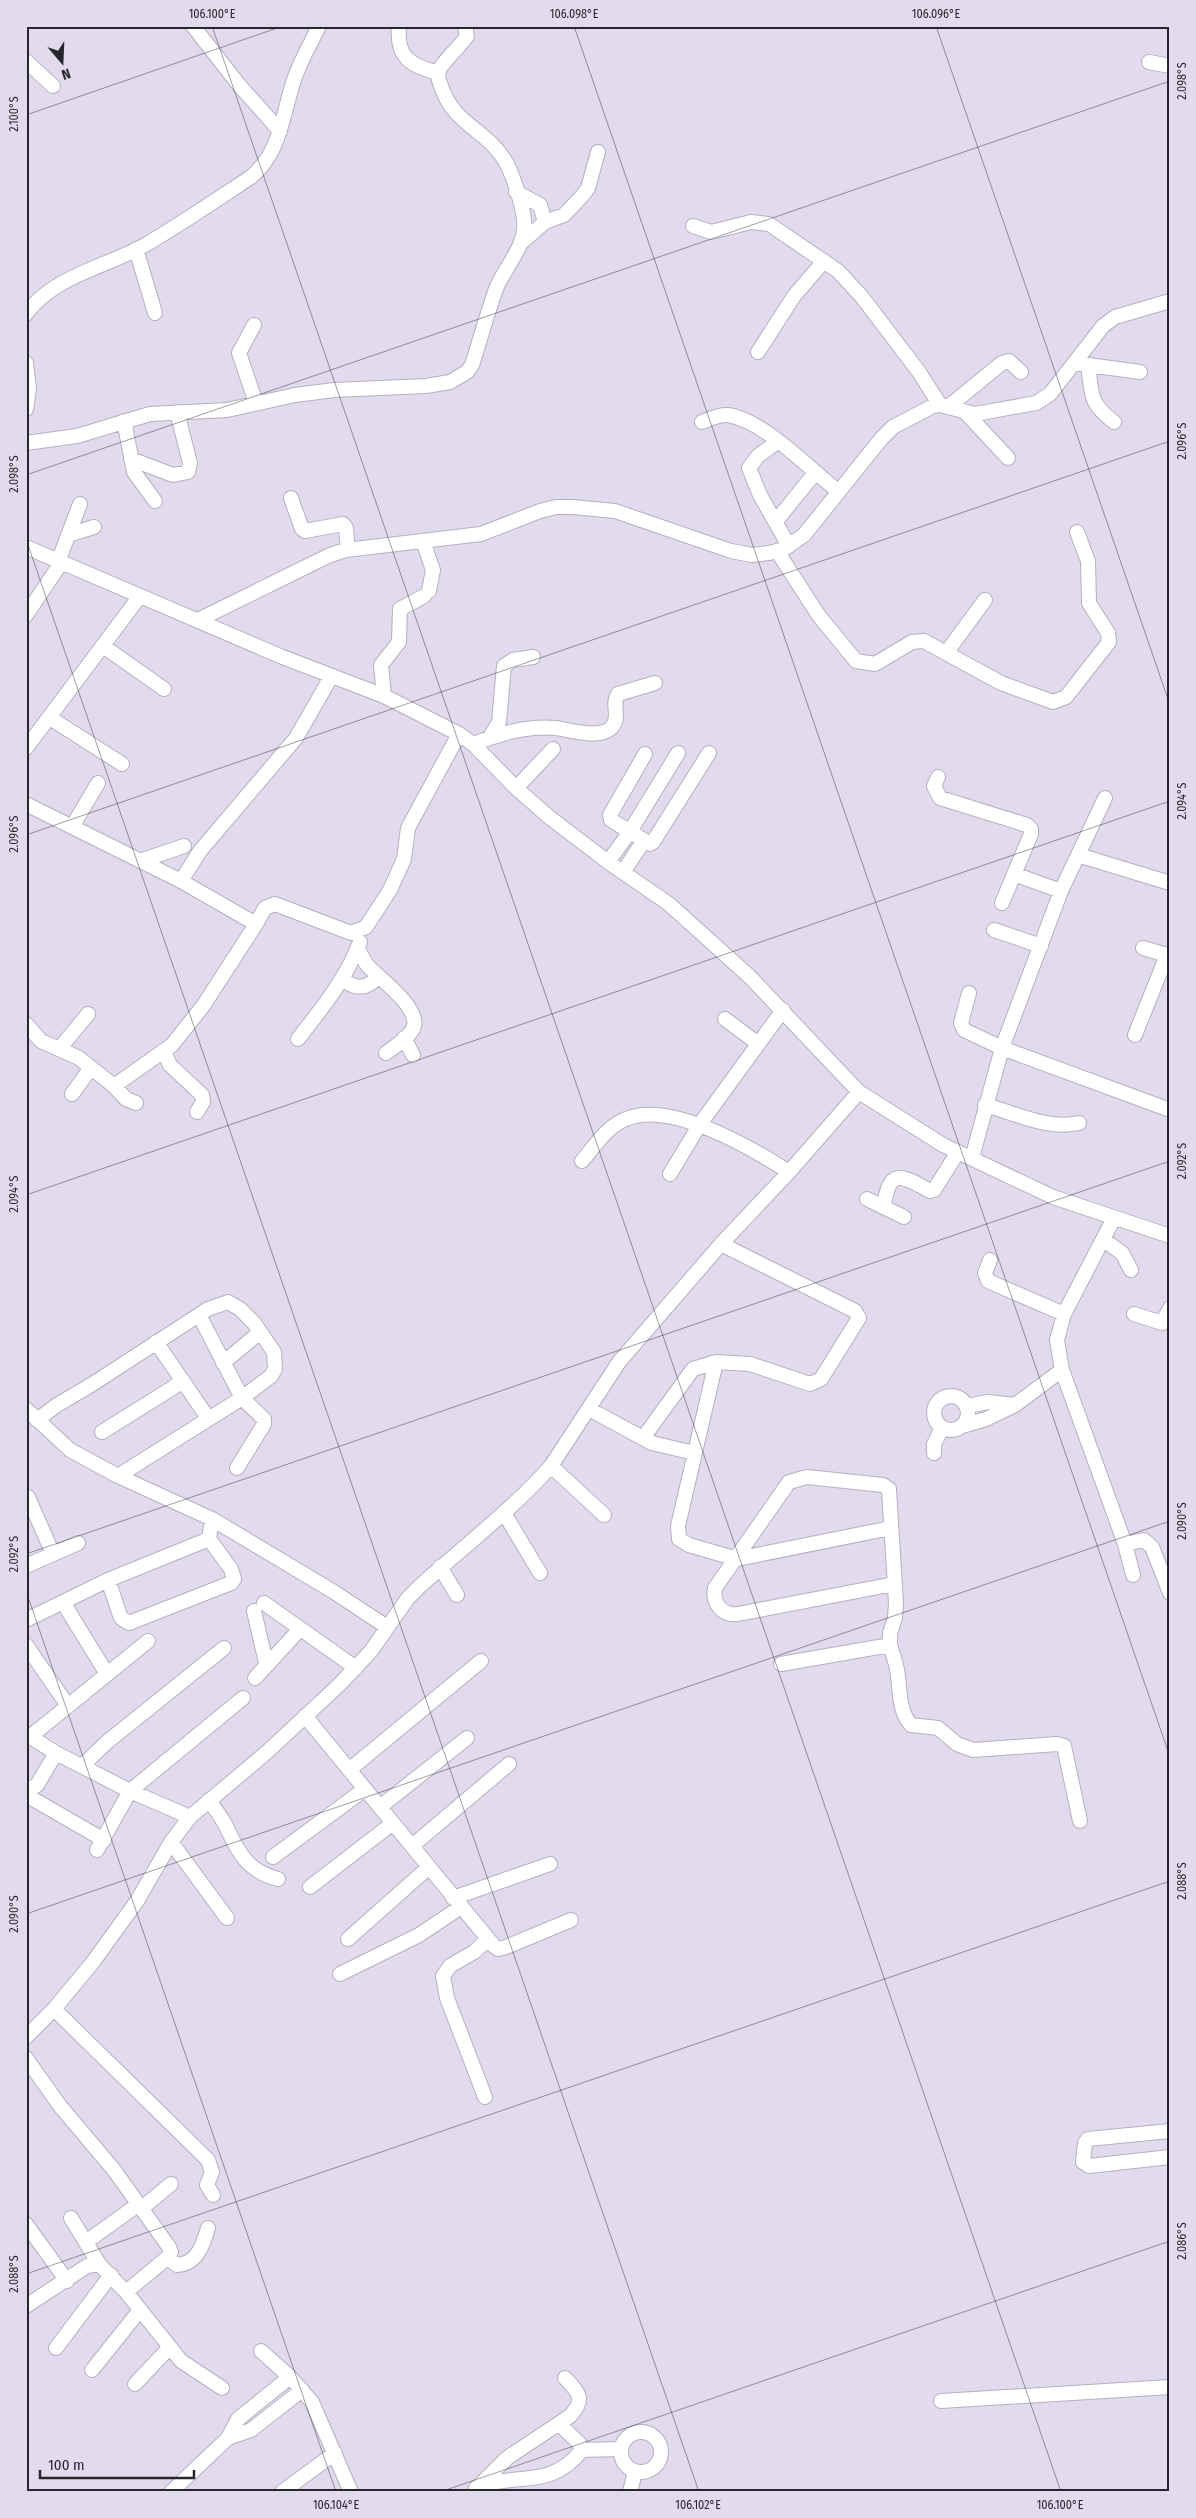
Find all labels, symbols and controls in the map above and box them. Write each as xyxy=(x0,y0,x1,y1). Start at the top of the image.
text: 106.100°E xyxy=(189,7,236,21)
text: 106.098°E xyxy=(550,7,599,21)
text: 106.096°E xyxy=(912,7,961,21)
north arrow xyxy=(38,38,88,88)
text: 2.098°S xyxy=(1175,62,1189,100)
text: N xyxy=(59,64,73,83)
text: 2.100°S xyxy=(7,96,21,132)
text: 2.096°S xyxy=(1175,422,1189,460)
text: 2.098°S xyxy=(7,455,21,493)
text: 2.094°S xyxy=(1175,782,1189,819)
text: 2.096°S xyxy=(7,815,21,853)
text: 2.092°S xyxy=(1175,1143,1189,1179)
text: 2.094°S xyxy=(7,1175,21,1212)
text: 2.090°S xyxy=(1175,1502,1189,1540)
text: 2.092°S xyxy=(7,1536,21,1572)
text: 2.088°S xyxy=(1175,1862,1189,1900)
text: 2.090°S xyxy=(7,1895,21,1933)
text: 2.086°S xyxy=(1175,2222,1189,2260)
text: 2.088°S xyxy=(7,2255,21,2293)
scale bar xyxy=(40,2448,194,2480)
text: 100 m xyxy=(48,2456,85,2474)
text: 106.104°E xyxy=(313,2498,359,2512)
text: 106.102°E xyxy=(675,2498,721,2512)
text: 106.100°E xyxy=(1037,2498,1084,2512)

